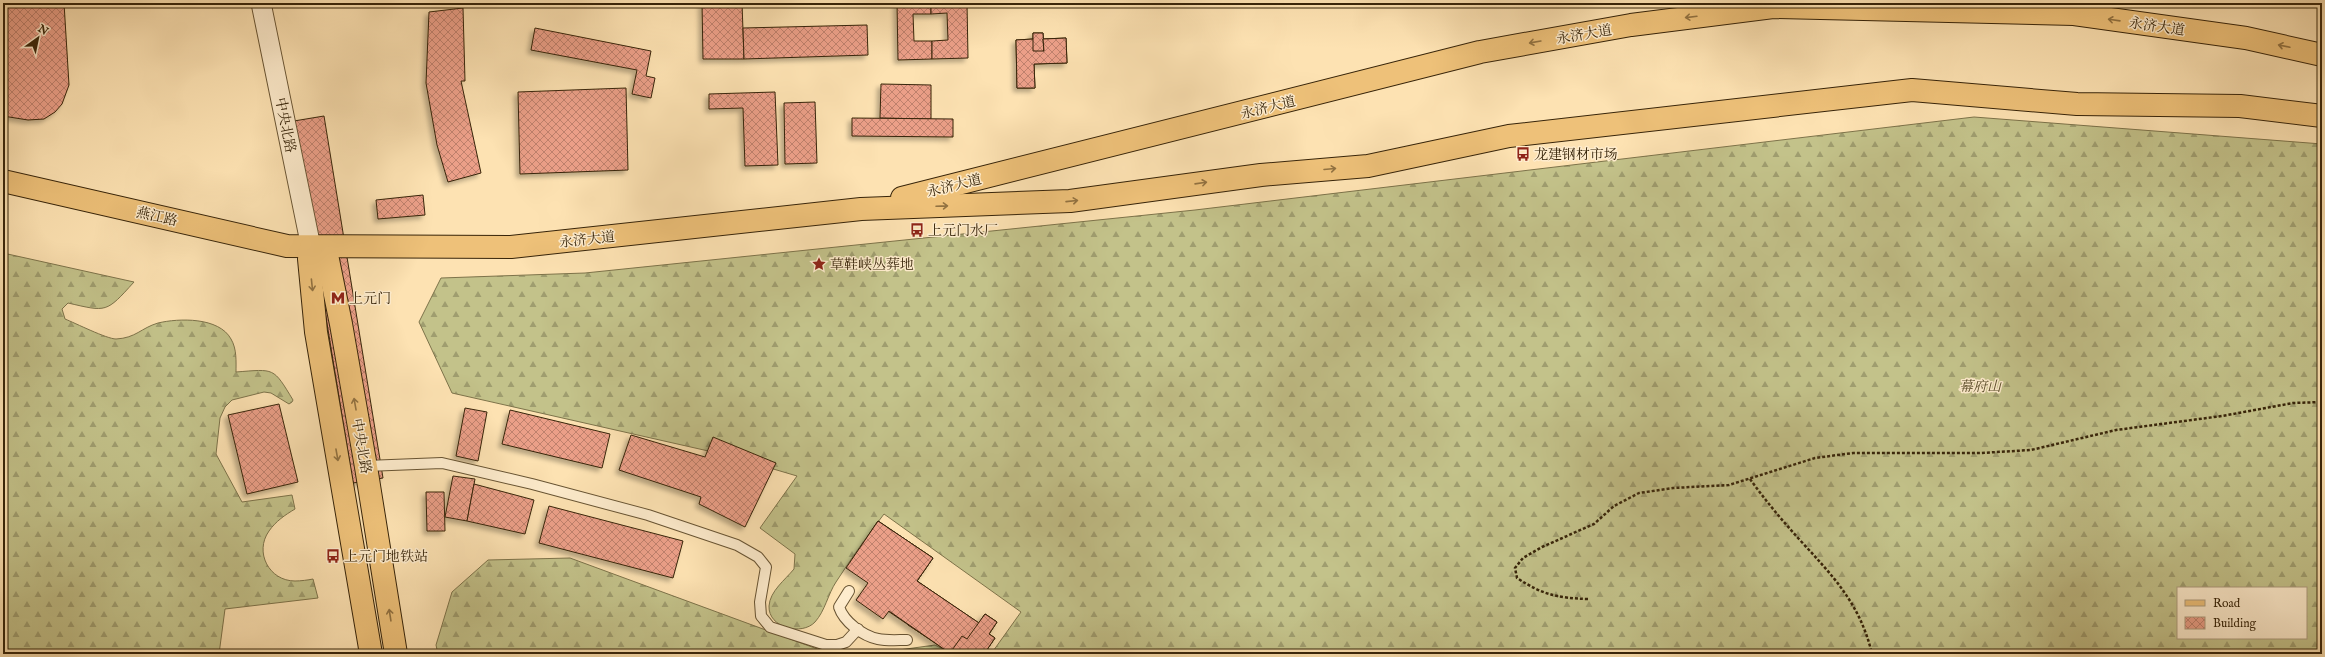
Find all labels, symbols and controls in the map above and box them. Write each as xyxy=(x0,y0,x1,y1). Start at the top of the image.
one-way arrow xyxy=(1685,13,1698,21)
street label: 永济大道 xyxy=(2128,14,2186,40)
one-way arrow xyxy=(2108,16,2121,24)
north arrow xyxy=(18,18,58,58)
text: N xyxy=(34,21,51,39)
street label: 永济大道 xyxy=(1555,21,1613,49)
one-way arrow xyxy=(1529,39,1542,47)
one-way arrow xyxy=(2278,42,2291,50)
street label: 永济大道 xyxy=(1239,92,1298,123)
street label: 中央北路 xyxy=(271,96,299,154)
bus stop icon: 龙建钢材市场 xyxy=(1515,146,1531,162)
place label: 龙建钢材市场 xyxy=(1534,146,1618,164)
one-way arrow xyxy=(1323,165,1336,173)
street label: 永济大道 xyxy=(925,170,984,201)
one-way arrow xyxy=(1194,179,1207,187)
one-way arrow xyxy=(1065,197,1078,204)
one-way arrow xyxy=(935,202,948,209)
street label: 燕江路 xyxy=(134,203,179,230)
bus stop icon: 上元门水厂 xyxy=(909,222,925,238)
place label: 上元门水厂 xyxy=(928,222,998,240)
street label: 永济大道 xyxy=(558,228,616,252)
place icon: 草鞋峡丛葬地 xyxy=(811,256,827,272)
place label: 草鞋峡丛葬地 xyxy=(830,256,914,274)
one-way arrow xyxy=(308,278,315,291)
metro station icon: 上元门 xyxy=(330,290,346,306)
place label: 上元门 xyxy=(349,290,391,308)
park label: 幕府山 xyxy=(1959,378,2002,396)
one-way arrow xyxy=(351,398,359,411)
street label: 中央北路 xyxy=(347,417,375,475)
one-way arrow xyxy=(334,448,342,461)
bus stop icon: 上元门地铁站 xyxy=(325,548,341,564)
place label: 上元门地铁站 xyxy=(344,548,428,566)
legend xyxy=(2177,587,2307,639)
text: Road xyxy=(2213,596,2241,611)
one-way arrow xyxy=(385,609,393,622)
text: Building xyxy=(2213,616,2257,631)

